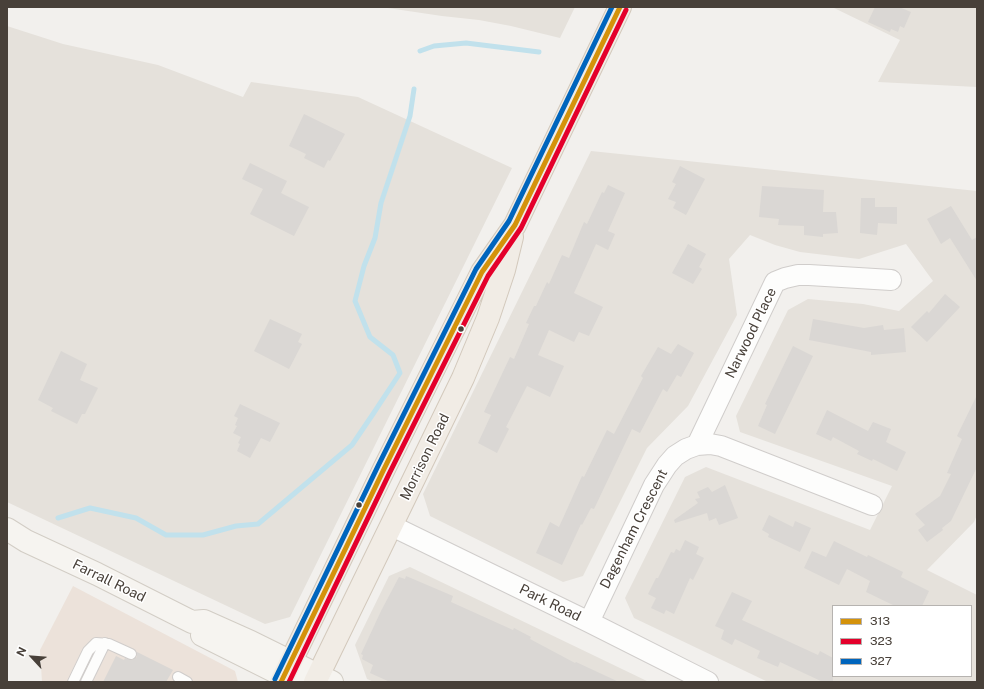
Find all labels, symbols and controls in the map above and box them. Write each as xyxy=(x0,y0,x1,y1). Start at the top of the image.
street label: Narwood Place xyxy=(722,285,780,381)
unlabelled marker xyxy=(456,324,466,334)
street label: Morrison Road xyxy=(397,411,453,503)
street label: Dagenham Crescent xyxy=(597,466,671,592)
unlabelled marker xyxy=(354,500,364,510)
street label: Farrall Road xyxy=(70,556,148,606)
street label: Park Road xyxy=(516,581,584,625)
legend xyxy=(832,605,972,677)
text: 313 xyxy=(870,614,890,628)
text: 323 xyxy=(870,634,892,648)
north arrow xyxy=(12,637,52,677)
text: N xyxy=(14,645,28,658)
text: 327 xyxy=(870,654,892,668)

